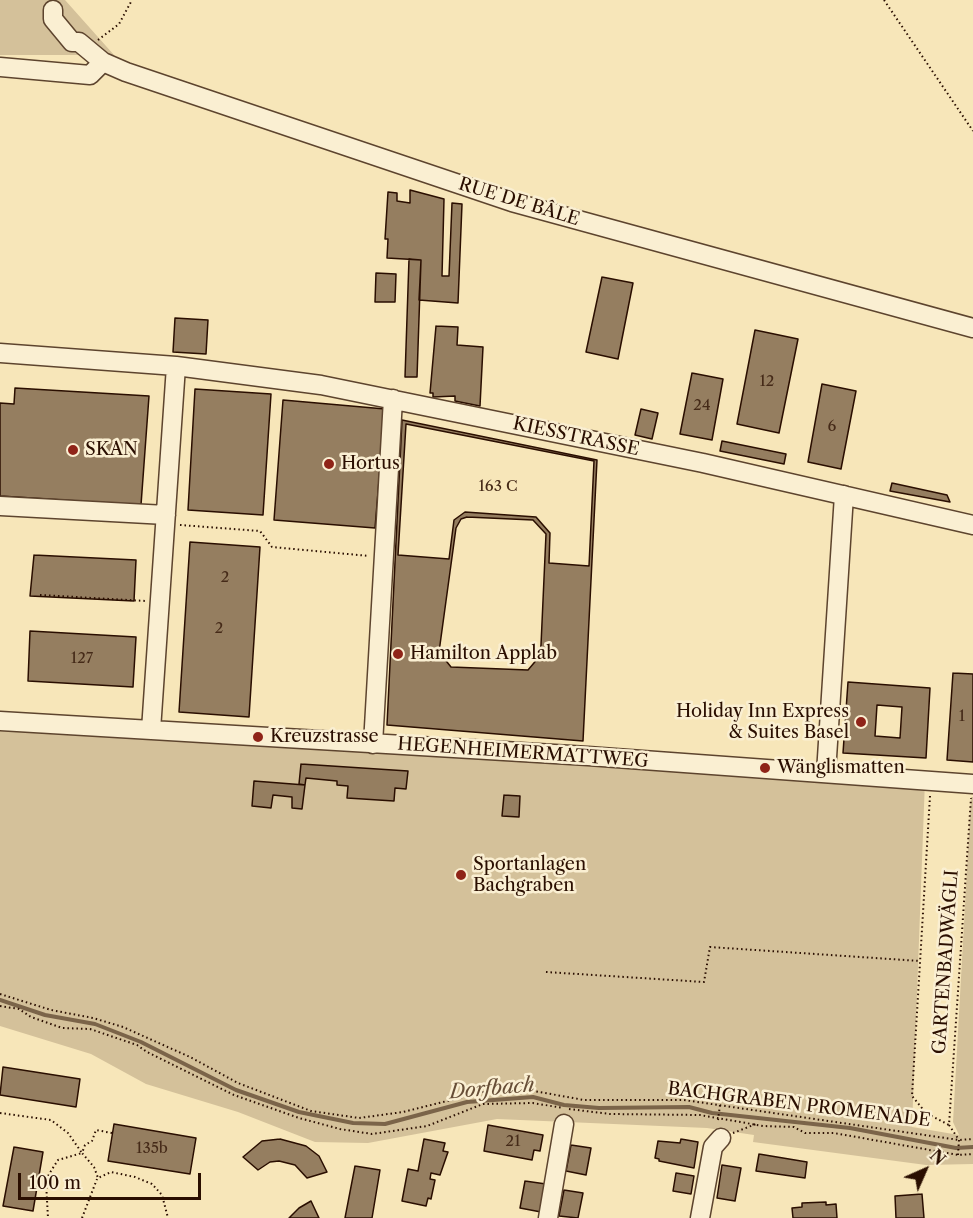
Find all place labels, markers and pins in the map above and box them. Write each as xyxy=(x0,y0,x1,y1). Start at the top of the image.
place label: SKAN xyxy=(85,439,138,461)
marker: SKAN xyxy=(66,443,80,457)
place label: Hortus xyxy=(341,453,400,475)
marker: Hortus xyxy=(322,457,336,471)
place label: Hamilton Applab xyxy=(410,643,557,665)
marker: Hamilton Applab xyxy=(391,647,405,661)
place label: Holiday Inn Express & Suites Basel xyxy=(676,701,849,744)
marker: Holiday Inn Express & Suites Basel xyxy=(854,715,868,729)
place label: Kreuzstrasse xyxy=(270,726,379,748)
marker: Kreuzstrasse xyxy=(251,730,265,744)
place label: Wänglismatten xyxy=(777,757,905,779)
marker: Wänglismatten xyxy=(758,761,772,775)
place label: Sportanlagen Bachgraben xyxy=(473,854,586,896)
marker: Sportanlagen Bachgraben xyxy=(454,868,468,882)

